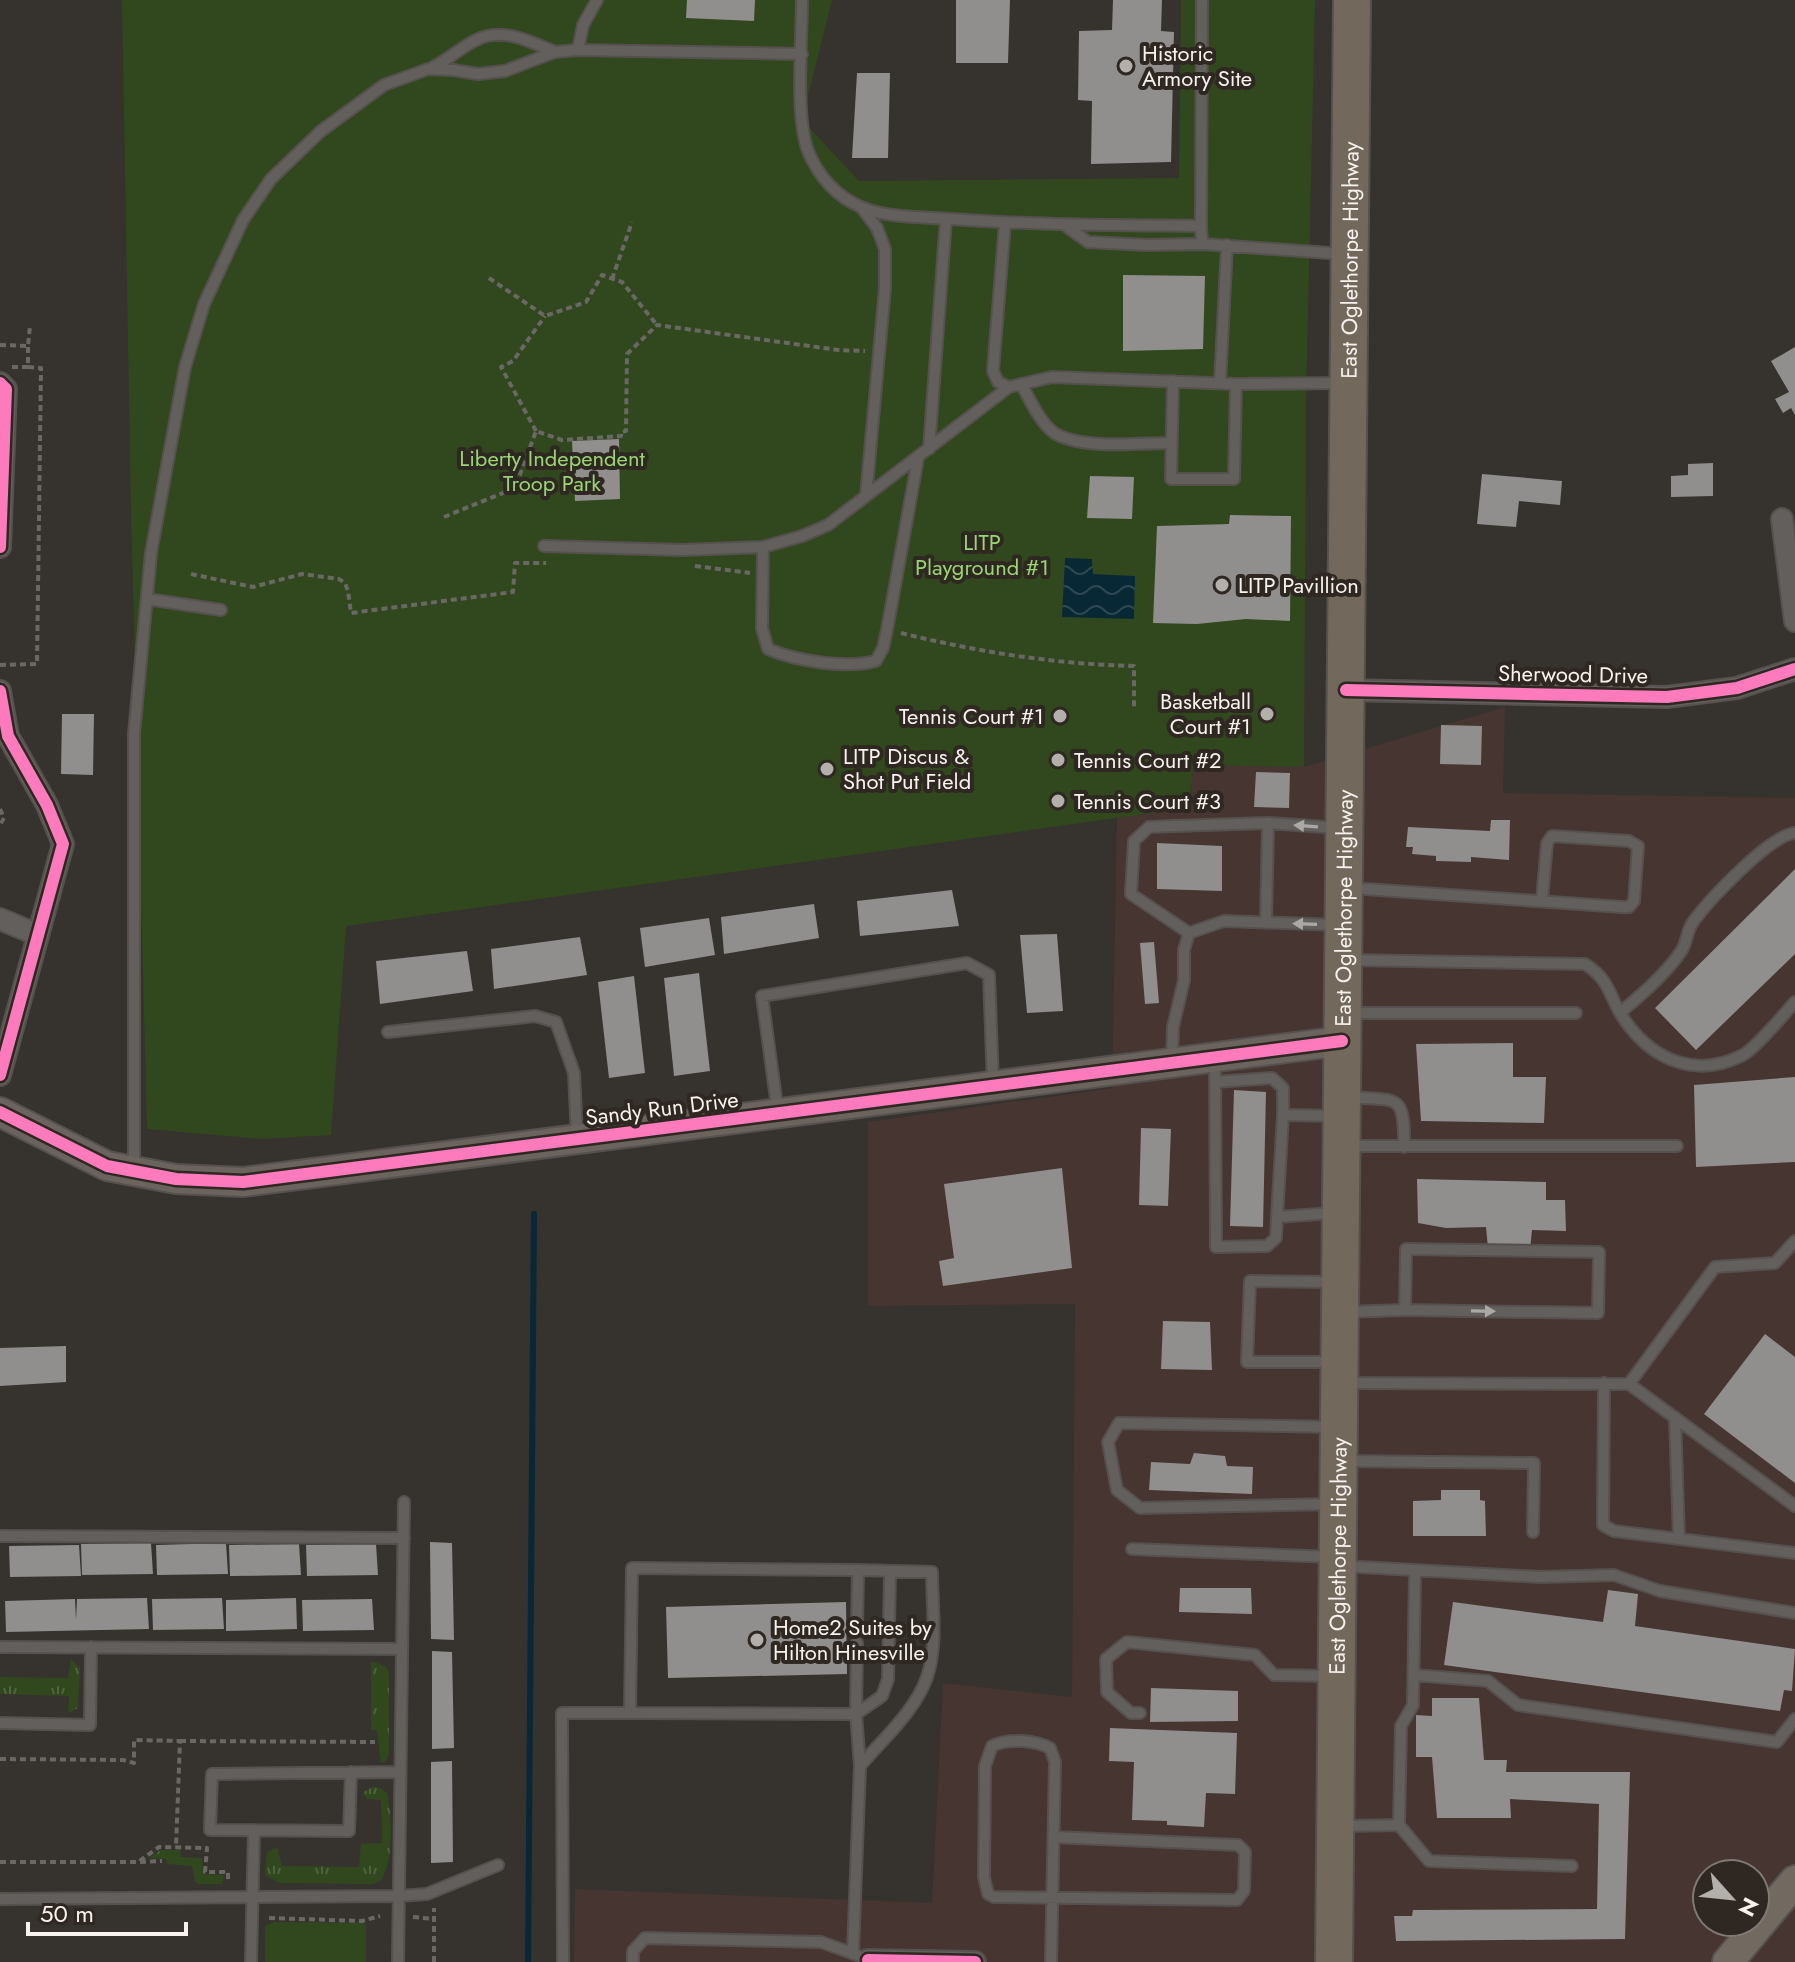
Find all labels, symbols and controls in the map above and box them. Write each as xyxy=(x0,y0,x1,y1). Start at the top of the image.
place label: Historic Armory Site xyxy=(1142,37,1252,94)
marker: Historic Armory Site xyxy=(1117,57,1135,75)
street label: East Oglethorpe Highway xyxy=(1333,141,1367,379)
park label: Liberty Independent Troop Park xyxy=(459,442,645,499)
park label: LITP Playground #1 xyxy=(915,526,1049,583)
place label: LITP Pavillion xyxy=(1238,569,1359,601)
marker: LITP Pavillion xyxy=(1213,576,1231,594)
street label: Sherwood Drive xyxy=(1498,657,1648,691)
place label: Basketball Court #1 xyxy=(1160,685,1251,742)
place label: Tennis Court #1 xyxy=(899,700,1044,732)
marker: Basketball Court #1 xyxy=(1258,705,1276,723)
marker: Tennis Court #1 xyxy=(1051,707,1069,725)
place label: LITP Discus & Shot Put Field xyxy=(843,740,971,797)
place label: Tennis Court #2 xyxy=(1074,744,1222,776)
marker: Tennis Court #2 xyxy=(1049,751,1067,769)
marker: LITP Discus & Shot Put Field xyxy=(818,760,836,778)
place label: Tennis Court #3 xyxy=(1074,785,1221,817)
street label: East Oglethorpe Highway xyxy=(1327,789,1361,1027)
marker: Tennis Court #3 xyxy=(1049,792,1067,810)
one-way arrow xyxy=(1293,819,1318,832)
one-way arrow xyxy=(1292,917,1317,930)
street label: Sandy Run Drive xyxy=(584,1083,740,1133)
one-way arrow xyxy=(1471,1305,1496,1318)
street label: East Oglethorpe Highway xyxy=(1321,1437,1355,1675)
place label: Home2 Suites by Hilton Hinesville xyxy=(773,1611,932,1668)
marker: Home2 Suites by Hilton Hinesville xyxy=(748,1631,766,1649)
north arrow xyxy=(1691,1858,1771,1938)
scale bar xyxy=(28,1886,186,1936)
text: N xyxy=(1731,1892,1767,1922)
text: 50 m xyxy=(40,1896,94,1931)

